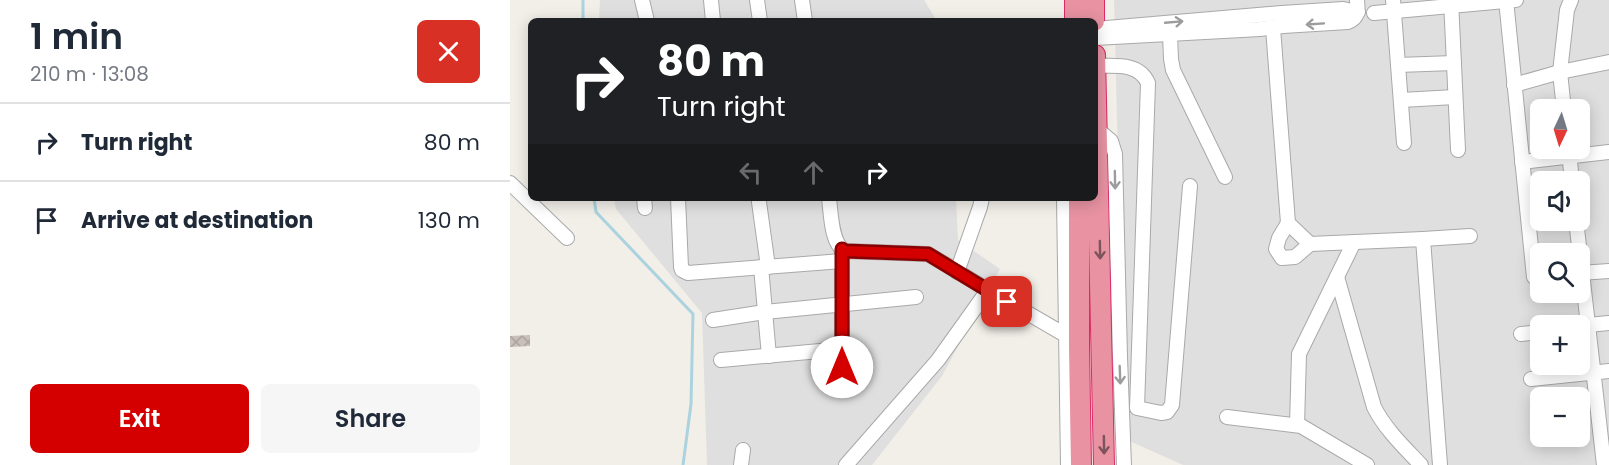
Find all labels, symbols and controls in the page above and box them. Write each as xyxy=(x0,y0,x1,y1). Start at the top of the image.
text: 1 min xyxy=(30,11,123,62)
one-way arrow xyxy=(1164,16,1184,27)
one-way arrow xyxy=(1306,19,1326,30)
button: close xyxy=(417,20,480,83)
text: 80 m xyxy=(657,32,765,91)
icon: right xyxy=(558,42,636,120)
text: 210 m · 13:08 xyxy=(30,60,149,88)
text: Turn right xyxy=(657,88,786,125)
north arrow xyxy=(1530,99,1590,159)
map controls xyxy=(1530,99,1590,447)
icon: right xyxy=(30,126,63,159)
text: Turn right xyxy=(81,127,192,158)
text: 80 m xyxy=(424,127,480,158)
icon: left xyxy=(734,156,767,189)
icon: ahead xyxy=(797,156,830,189)
icon: right xyxy=(860,156,893,189)
one-way arrow xyxy=(1110,170,1121,190)
button: sound xyxy=(1530,171,1590,231)
icon: arrive xyxy=(30,204,63,237)
text: Arrive at destination xyxy=(81,205,313,236)
text: 130 m xyxy=(418,205,480,236)
one-way arrow xyxy=(1094,240,1105,260)
button: search xyxy=(1530,243,1590,303)
pin xyxy=(981,276,1032,327)
icon: arrive xyxy=(990,285,1023,318)
button: + xyxy=(1530,315,1590,375)
position arrow xyxy=(810,335,874,399)
one-way arrow xyxy=(1115,364,1126,384)
button: Exit xyxy=(30,384,249,453)
button: Share xyxy=(261,384,480,453)
button: − xyxy=(1530,387,1590,447)
one-way arrow xyxy=(1098,435,1110,455)

